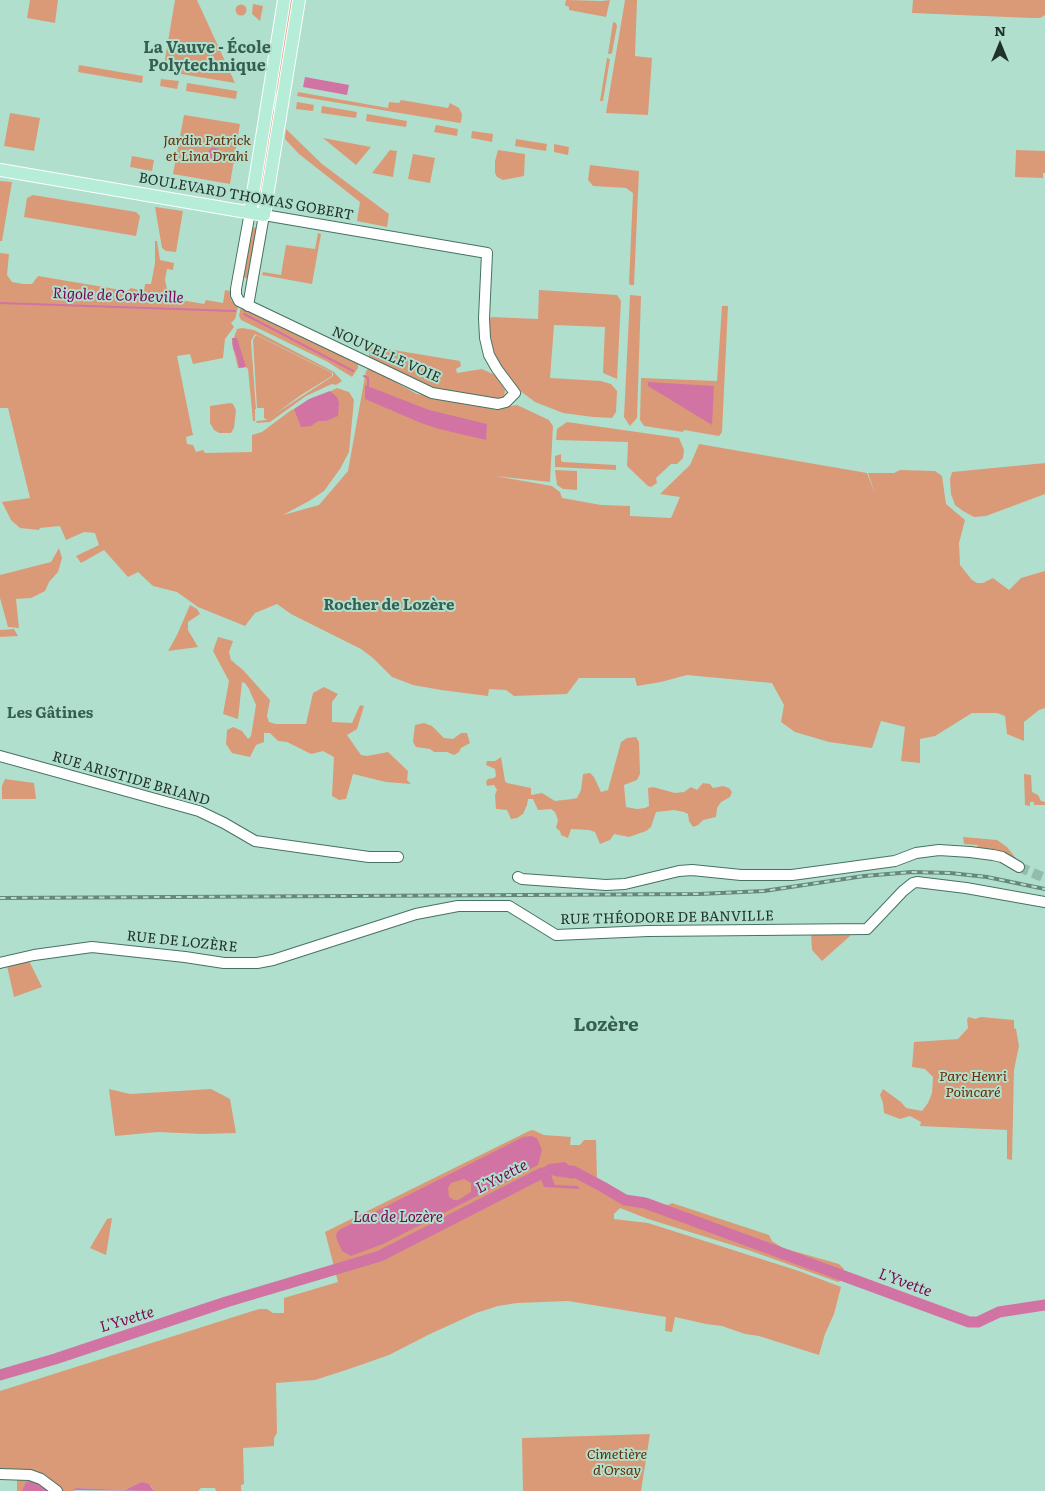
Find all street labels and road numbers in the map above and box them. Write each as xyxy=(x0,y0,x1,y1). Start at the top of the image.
street label: BOULEVARD THOMAS GOBERT xyxy=(137,170,355,224)
street label: NOUVELLE VOIE xyxy=(329,323,443,387)
street label: RUE ARISTIDE BRIAND xyxy=(50,748,212,810)
street label: RUE THÉODORE DE BANVILLE xyxy=(560,908,774,928)
street label: RUE DE LOZÈRE xyxy=(126,928,238,956)

